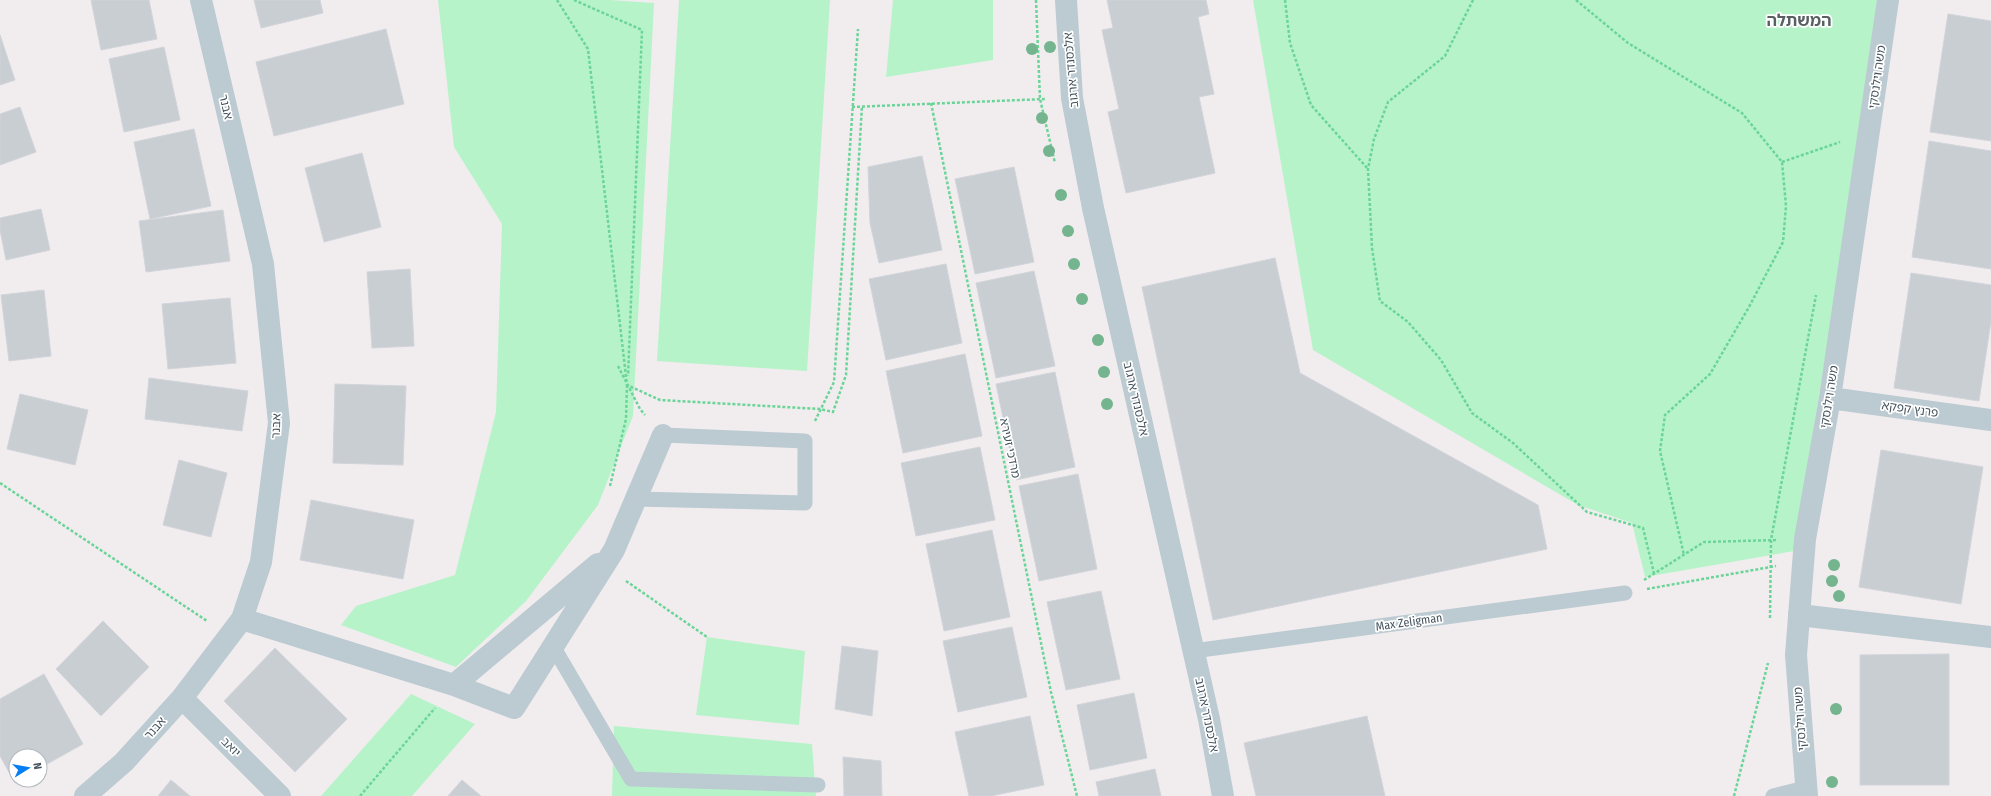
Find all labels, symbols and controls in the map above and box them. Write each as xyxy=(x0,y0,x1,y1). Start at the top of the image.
district label: המשתלה xyxy=(1766,11,1832,30)
street label: אלכסנדר ארגוב xyxy=(1061,31,1081,108)
street label: משה וילנסקי xyxy=(1866,44,1888,110)
street label: אבנר xyxy=(216,93,236,121)
street label: אלכסנדר ארגוב xyxy=(1121,361,1151,438)
street label: משה וילנסקי xyxy=(1817,364,1841,430)
street label: פרנץ קפקא xyxy=(1881,398,1939,420)
street label: אבנר xyxy=(269,413,283,439)
street label: מרדכי זעירא xyxy=(997,417,1023,479)
street label: Max Zeligman xyxy=(1375,610,1443,634)
street label: אלכסנדר ארגוב xyxy=(1192,677,1222,754)
street label: משה וילנסקי xyxy=(1791,687,1809,751)
street label: אבנר xyxy=(141,714,169,742)
street label: יואב xyxy=(218,734,244,760)
north arrow xyxy=(8,748,48,788)
text: N xyxy=(30,762,44,771)

